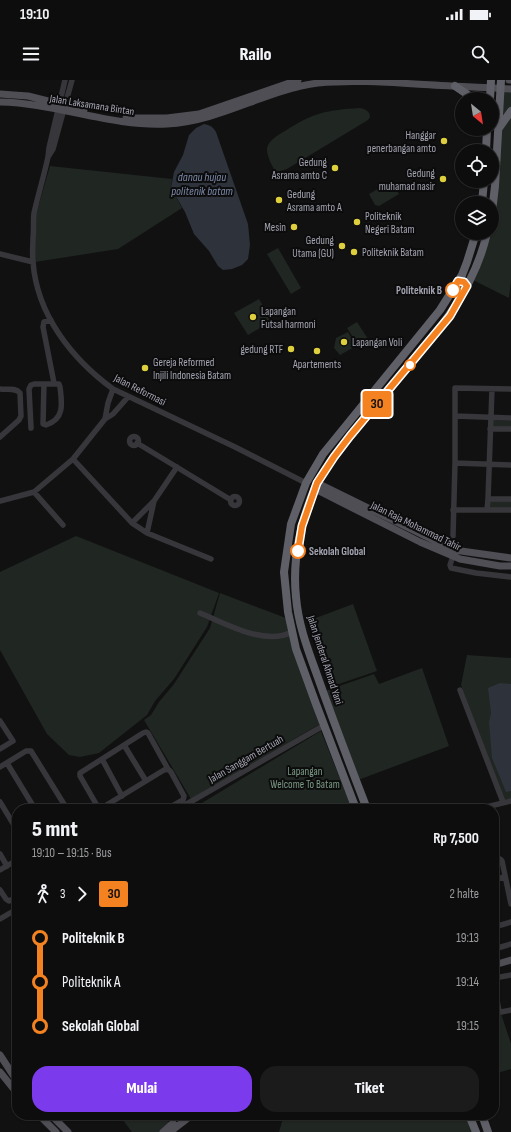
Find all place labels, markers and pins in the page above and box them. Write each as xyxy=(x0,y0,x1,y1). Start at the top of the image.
place label: Hanggar penerbangan amto xyxy=(367,129,436,155)
marker: Hanggar penerbangan amto xyxy=(439,136,449,146)
place label: Gedung Asrama amto C xyxy=(271,156,328,182)
marker: Gedung Asrama amto C xyxy=(330,163,340,173)
place label: Gedung muhamad nasir xyxy=(379,167,436,193)
marker: Gedung muhamad nasir xyxy=(438,174,448,184)
place label: Gedung Asrama amto A xyxy=(286,188,342,214)
marker: Gedung Asrama amto A xyxy=(274,195,284,205)
place label: Politeknik Negeri Batam xyxy=(365,210,415,236)
marker: Politeknik Negeri Batam xyxy=(352,217,362,227)
place label: Mesin xyxy=(264,221,286,234)
marker: Mesin xyxy=(289,222,299,232)
place label: Gedung Utama (GU) xyxy=(292,234,335,260)
marker: Gedung Utama (GU) xyxy=(337,241,347,251)
place label: Politeknik Batam xyxy=(362,246,424,259)
marker: Politeknik Batam xyxy=(349,247,359,257)
marker: Politeknik B xyxy=(445,282,461,298)
place label: Politeknik B xyxy=(396,284,442,297)
place label: Lapangan Futsal harmoni xyxy=(261,305,315,331)
marker: Lapangan Futsal harmoni xyxy=(248,312,258,322)
place label: Lapangan Voli xyxy=(352,336,402,349)
marker: Lapangan Voli xyxy=(339,337,349,347)
place label: gedung RTF xyxy=(240,343,283,356)
marker: gedung RTF xyxy=(286,344,296,354)
marker: Apartements xyxy=(312,346,322,356)
place label: Gereja Reformed Injili Indonesia Batam xyxy=(153,356,231,382)
place label: Apartements xyxy=(292,358,341,371)
unlabelled marker xyxy=(404,359,416,371)
marker: Gereja Reformed Injili Indonesia Batam xyxy=(140,363,150,373)
marker: Sekolah Global xyxy=(290,543,306,559)
place label: Sekolah Global xyxy=(309,545,366,558)

